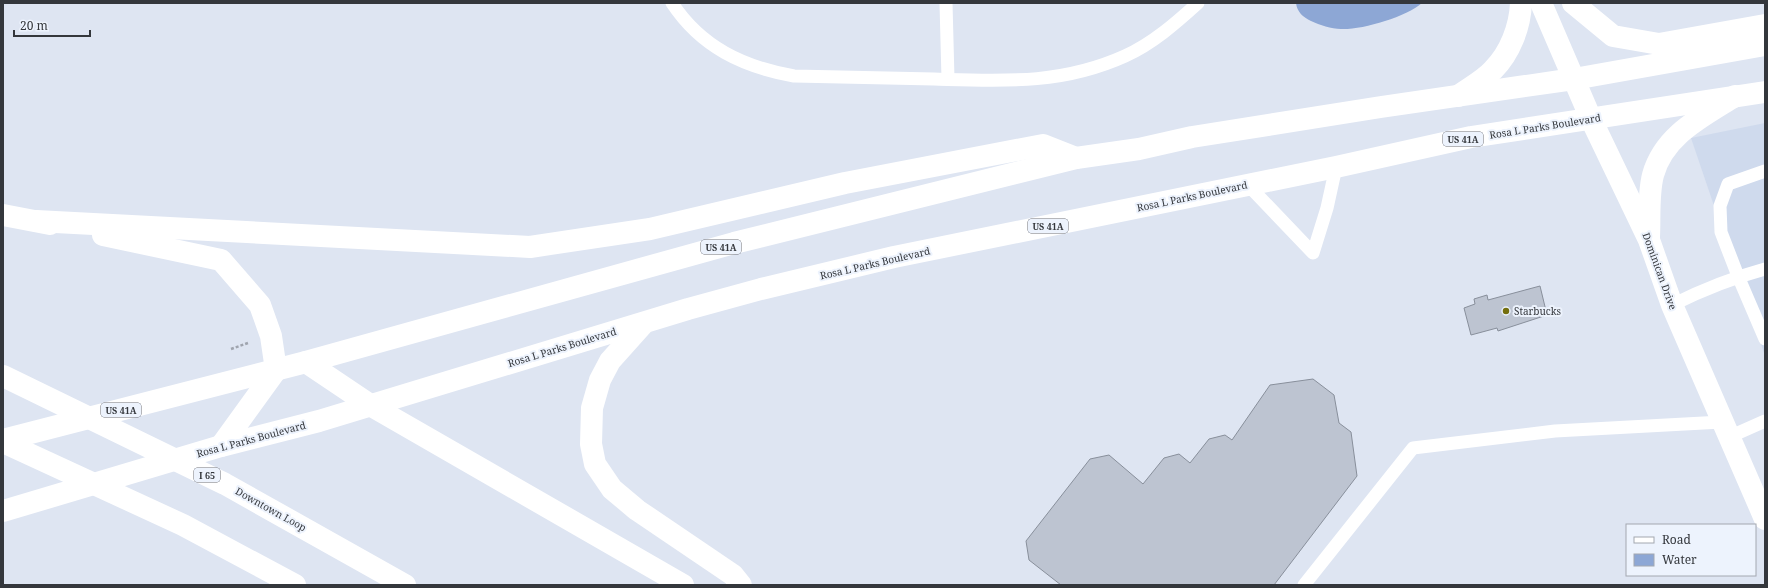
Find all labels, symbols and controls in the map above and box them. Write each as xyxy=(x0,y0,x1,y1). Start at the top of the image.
scale bar xyxy=(14,12,90,38)
text: 20 m xyxy=(20,17,48,34)
street label: Rosa L Parks Boulevard xyxy=(1488,110,1602,142)
road number: US 41A xyxy=(1443,132,1483,146)
street label: Rosa L Parks Boulevard xyxy=(1135,177,1249,215)
road number: US 41A xyxy=(1028,219,1068,233)
street label: Dominican Drive xyxy=(1640,230,1680,312)
road number: US 41A xyxy=(701,240,741,254)
street label: Rosa L Parks Boulevard xyxy=(819,244,931,282)
place label: Starbucks xyxy=(1514,304,1562,318)
marker: Starbucks xyxy=(1501,306,1511,316)
street label: Rosa L Parks Boulevard xyxy=(506,324,618,370)
road number: US 41A xyxy=(101,403,141,417)
street label: Rosa L Parks Boulevard xyxy=(195,418,307,460)
road number: I 65 xyxy=(194,468,220,482)
street label: Downtown Loop xyxy=(233,484,309,534)
legend xyxy=(1626,524,1756,576)
text: Road xyxy=(1662,531,1692,548)
text: Water xyxy=(1662,551,1697,568)

